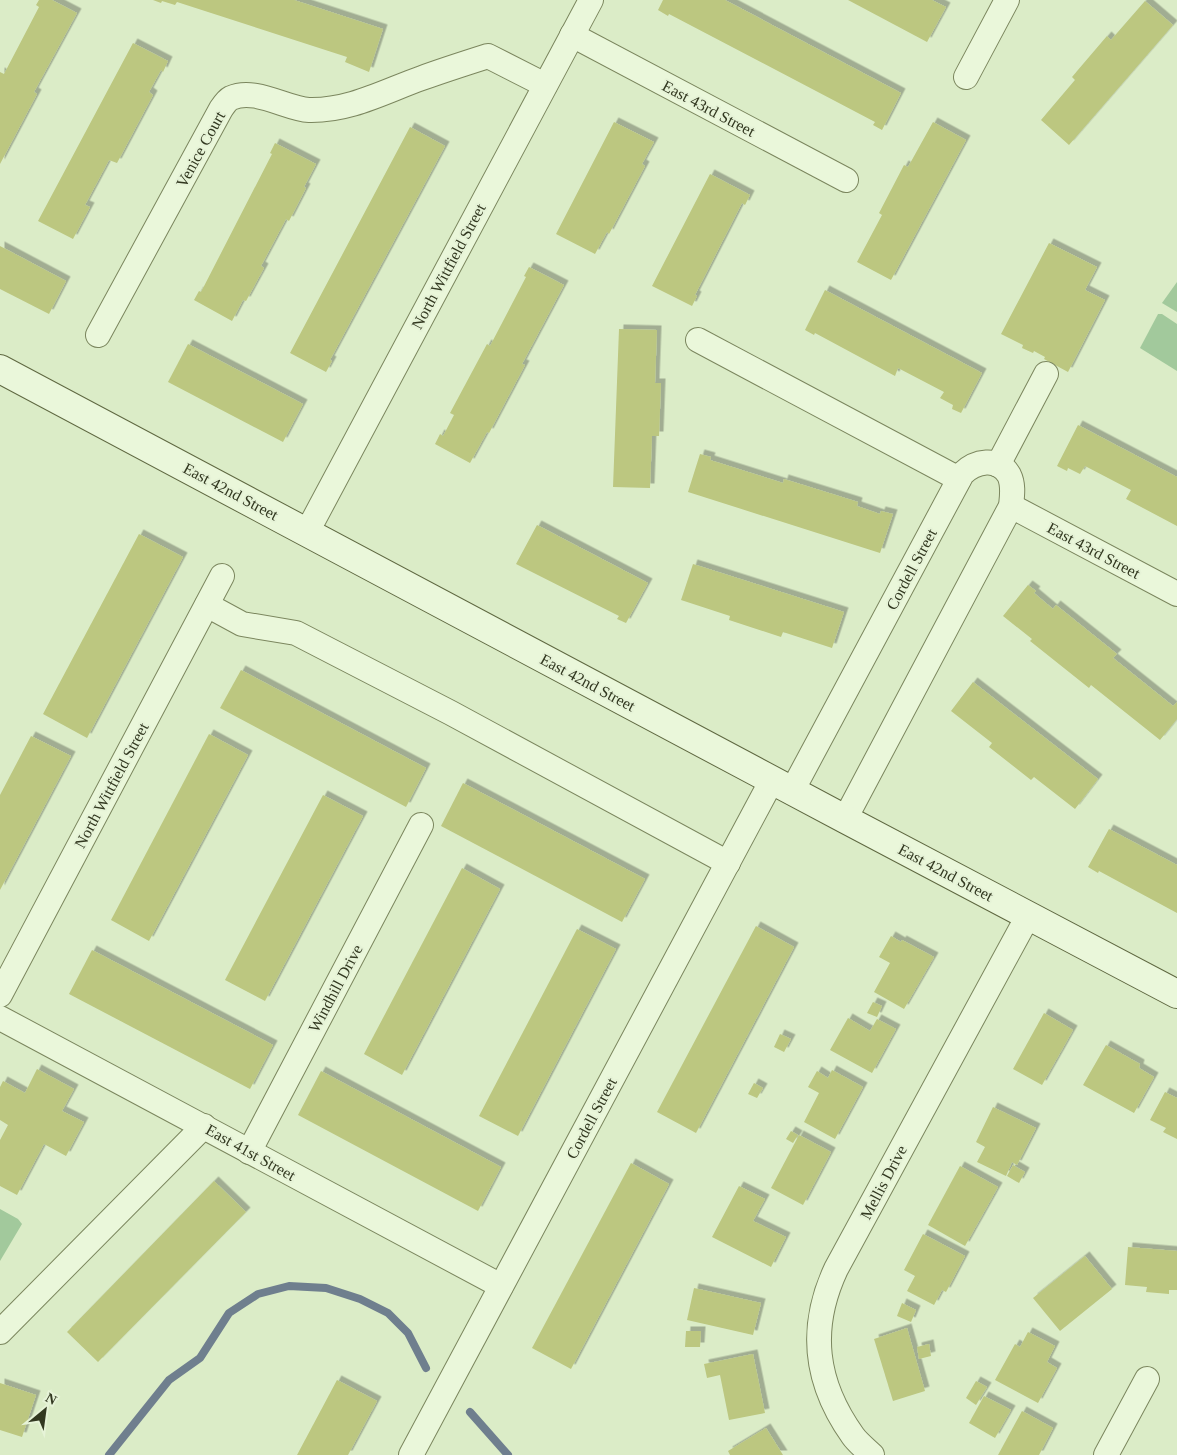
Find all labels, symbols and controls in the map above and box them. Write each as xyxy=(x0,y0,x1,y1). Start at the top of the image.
street label: East 43rd Street xyxy=(660,77,758,140)
street label: Venice Court xyxy=(173,108,228,190)
street label: North Wittfield Street xyxy=(408,200,489,332)
street label: East 42nd Street xyxy=(180,459,282,524)
street label: East 43rd Street xyxy=(1045,519,1143,582)
street label: Cordell Street xyxy=(883,525,940,613)
street label: East 42nd Street xyxy=(537,650,639,715)
street label: North Wittfield Street xyxy=(71,719,152,851)
street label: East 42nd Street xyxy=(895,840,997,905)
street label: Windhill Drive xyxy=(305,942,366,1035)
street label: Cordell Street xyxy=(563,1074,620,1162)
street label: East 41st Street xyxy=(203,1121,299,1184)
street label: Mellis Drive xyxy=(857,1142,910,1222)
north arrow xyxy=(20,1385,70,1435)
text: N xyxy=(43,1390,59,1408)

